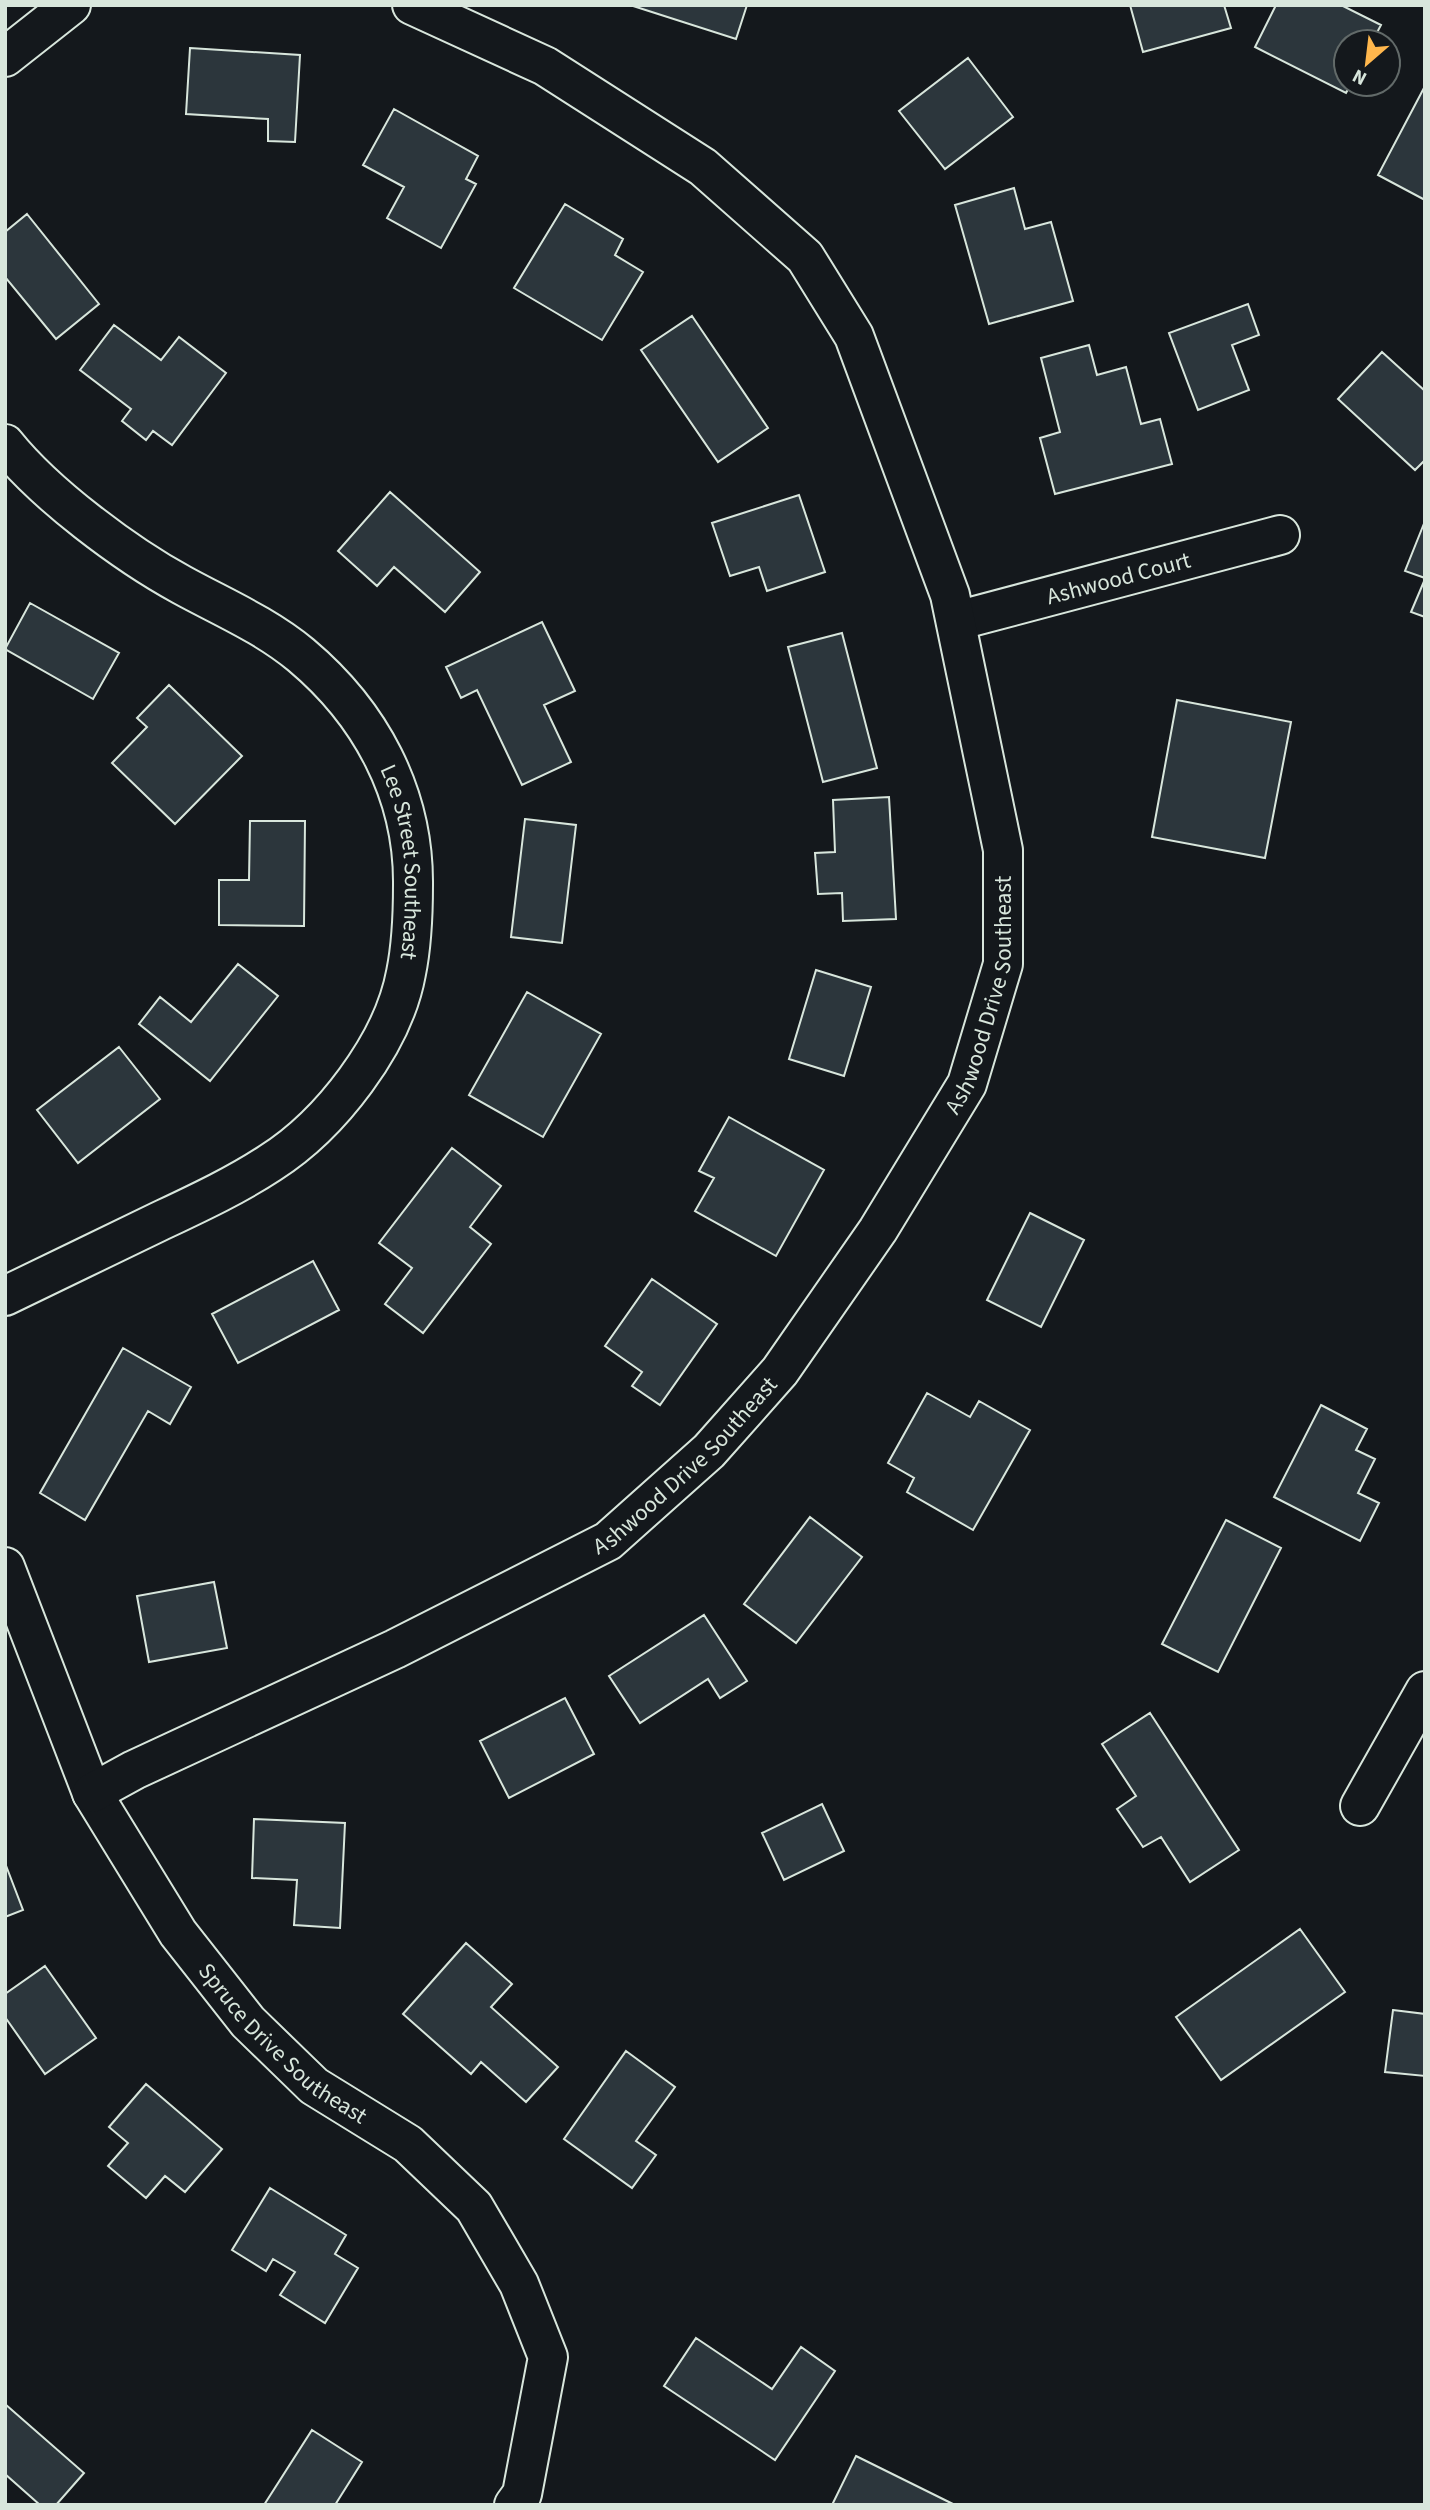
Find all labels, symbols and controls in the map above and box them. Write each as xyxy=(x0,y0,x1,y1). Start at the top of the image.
north arrow xyxy=(1332,28,1402,98)
text: N xyxy=(1348,62,1372,92)
street label: Ashwood Court xyxy=(1043,543,1194,613)
street label: Lee Street Southeast xyxy=(372,759,429,962)
street label: Ashwood Drive Southeast xyxy=(937,876,1020,1120)
street label: Ashwood Drive Southeast xyxy=(587,1369,785,1563)
street label: Spruce Drive Southeast xyxy=(191,1956,374,2132)

